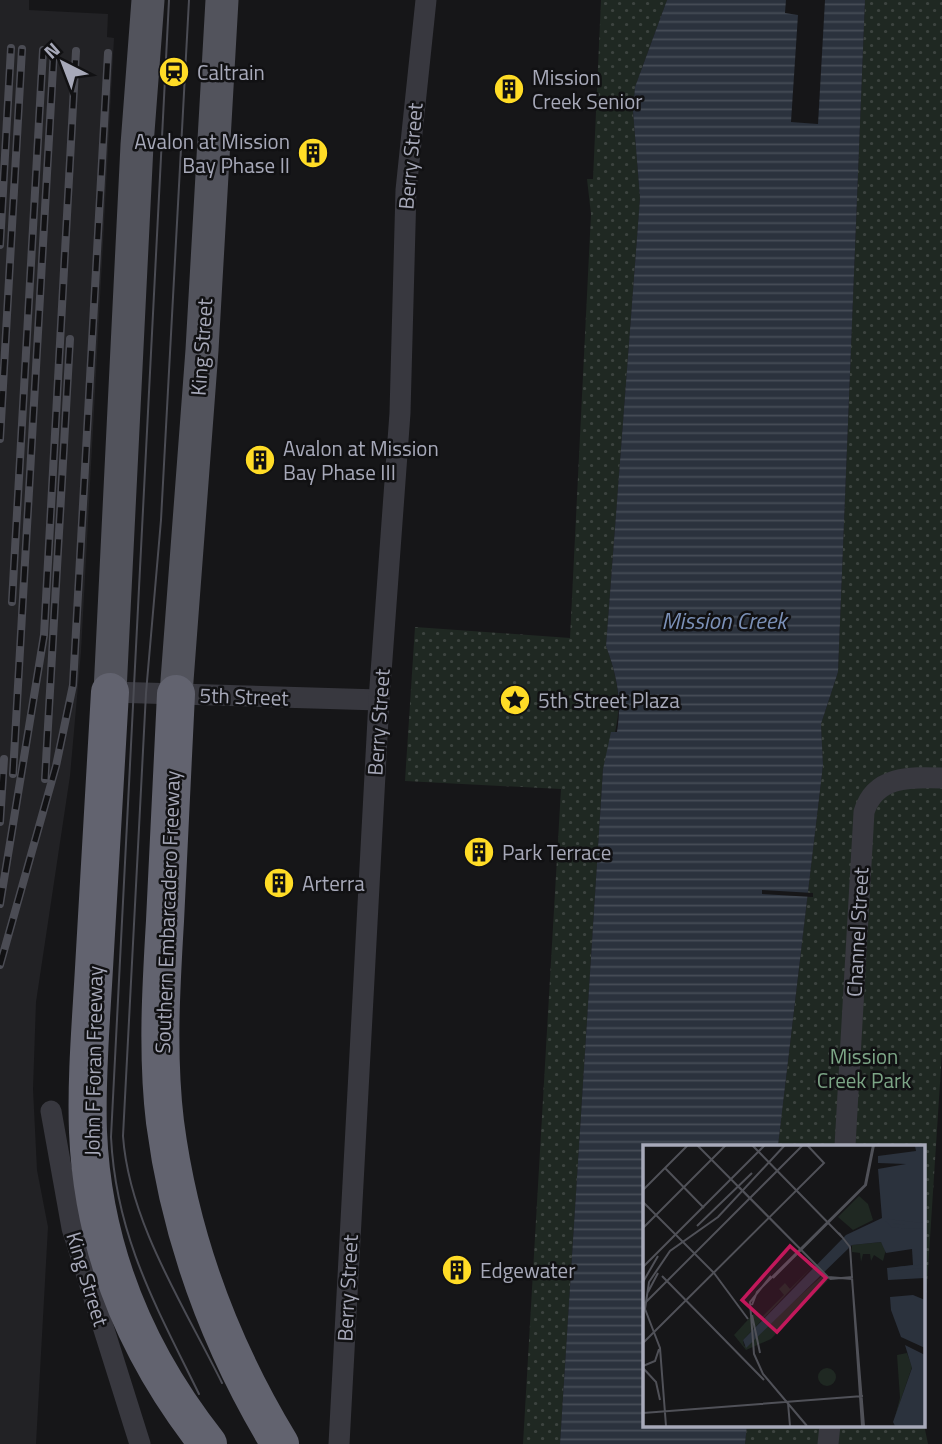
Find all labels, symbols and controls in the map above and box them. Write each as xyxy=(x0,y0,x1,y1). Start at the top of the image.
north arrow xyxy=(28,28,98,98)
text: N xyxy=(37,35,66,65)
station icon: Caltrain xyxy=(157,55,191,89)
place label: Caltrain xyxy=(197,56,265,88)
place label: Mission Creek Senior xyxy=(532,61,643,117)
building icon: Mission Creek Senior xyxy=(492,72,526,106)
street label: Berry Street xyxy=(389,101,431,211)
place label: Avalon at Mission Bay Phase II xyxy=(134,125,290,181)
building icon: Avalon at Mission Bay Phase II xyxy=(296,136,330,170)
street label: King Street xyxy=(182,297,220,397)
place label: Avalon at Mission Bay Phase III xyxy=(283,432,439,488)
building icon: Avalon at Mission Bay Phase III xyxy=(243,443,277,477)
water label: Mission Creek xyxy=(661,603,789,638)
street label: Berry Street xyxy=(358,667,398,776)
street label: 5th Street xyxy=(199,678,290,714)
place icon: 5th Street Plaza xyxy=(498,683,532,717)
place label: 5th Street Plaza xyxy=(538,684,680,716)
street label: Southern Embarcadero Freeway xyxy=(146,770,188,1054)
building icon: Park Terrace xyxy=(462,835,496,869)
place label: Park Terrace xyxy=(502,836,611,868)
building icon: Arterra xyxy=(262,866,296,900)
street label: Channel Street xyxy=(838,866,876,998)
place label: Arterra xyxy=(302,867,365,899)
street label: John F Foran Freeway xyxy=(75,965,111,1157)
park label: Mission Creek Park xyxy=(817,1040,911,1096)
inset map xyxy=(643,1145,925,1426)
street label: King Street xyxy=(58,1228,118,1331)
street label: Berry Street xyxy=(328,1233,366,1342)
building icon: Edgewater xyxy=(440,1253,474,1287)
place label: Edgewater xyxy=(480,1254,576,1286)

